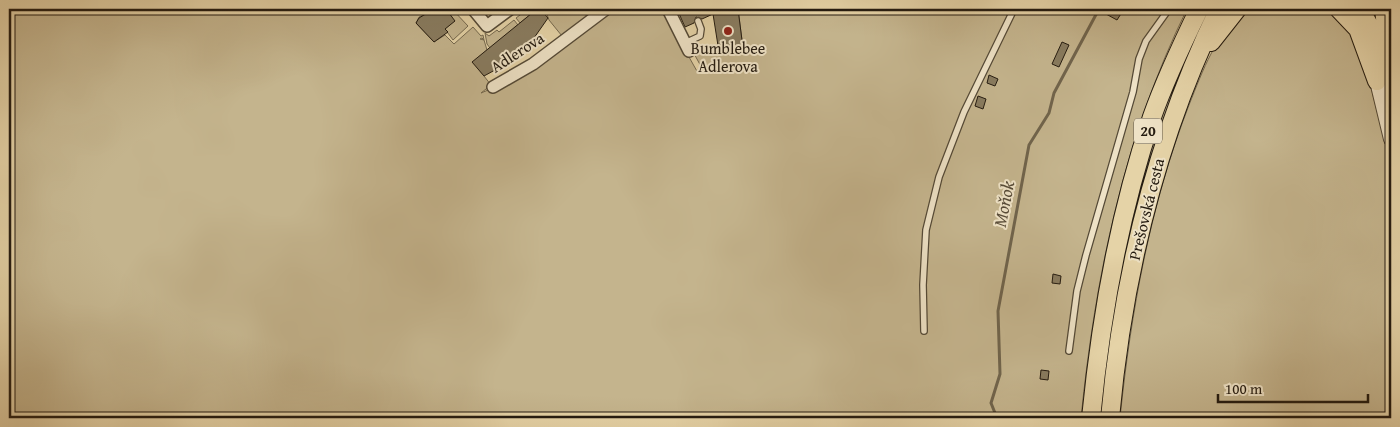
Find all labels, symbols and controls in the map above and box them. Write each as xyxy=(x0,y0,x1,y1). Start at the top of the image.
street label: Adlerova xyxy=(485,25,549,78)
marker: Bumblebee Adlerova xyxy=(722,25,734,37)
place label: Bumblebee Adlerova xyxy=(691,36,765,78)
road number: 20 xyxy=(1134,118,1162,144)
street label: Prešovská cesta xyxy=(1122,155,1170,263)
water label: Moňok xyxy=(986,178,1021,229)
scale bar xyxy=(1218,372,1368,404)
text: 100 m xyxy=(1225,378,1263,399)

